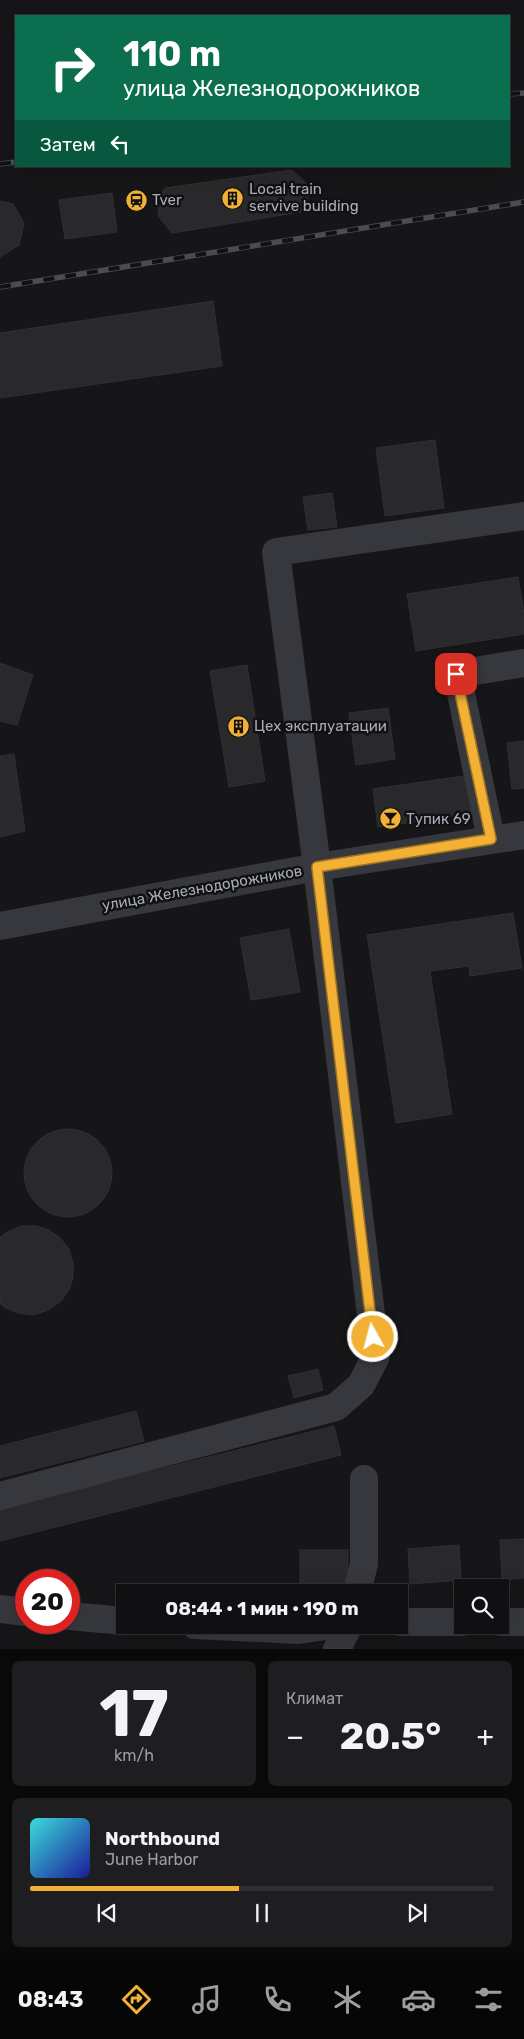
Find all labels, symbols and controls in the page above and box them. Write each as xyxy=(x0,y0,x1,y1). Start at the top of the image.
text: 110 m xyxy=(123,33,221,75)
icon: right xyxy=(40,35,105,100)
text: улица Железнодорожников xyxy=(123,75,420,102)
icon: left xyxy=(106,130,134,158)
text: Затем xyxy=(40,133,96,156)
place label: Local train servive building xyxy=(249,180,359,215)
building icon: Local train servive building xyxy=(221,186,245,210)
station icon: Tver xyxy=(124,188,148,212)
place label: Tver xyxy=(152,191,182,209)
pin xyxy=(435,653,477,695)
icon: arrive xyxy=(442,660,470,688)
building icon: Цех эксплуатации xyxy=(226,714,250,738)
place label: Цех эксплуатации xyxy=(254,717,387,735)
bar icon: Тупик 69 xyxy=(378,807,402,831)
place label: Тупик 69 xyxy=(406,810,471,828)
street label: улица Железнодорожников xyxy=(101,862,303,914)
position arrow xyxy=(346,1310,398,1362)
speed limit sign: 20 xyxy=(15,1569,80,1634)
map controls xyxy=(454,1579,509,1634)
button: search xyxy=(454,1579,509,1634)
text: 08:44 · 1 мин · 190 m xyxy=(165,1597,359,1620)
text: 17 xyxy=(99,1675,169,1752)
text: Климат xyxy=(286,1689,343,1708)
text: 20.5° xyxy=(340,1713,441,1759)
text: − xyxy=(286,1720,304,1753)
text: + xyxy=(477,1720,494,1753)
text: km/h xyxy=(114,1746,154,1765)
text: Northbound xyxy=(105,1827,220,1850)
text: June Harbor xyxy=(105,1850,198,1869)
icon: previous xyxy=(93,1899,121,1927)
icon: pause xyxy=(248,1899,276,1927)
icon: next xyxy=(403,1899,431,1927)
icon: directions xyxy=(119,1982,154,2017)
icon: music xyxy=(189,1982,224,2017)
icon: phone xyxy=(260,1982,295,2017)
icon: climate xyxy=(330,1982,365,2017)
icon: car xyxy=(401,1982,436,2017)
icon: filters xyxy=(471,1982,506,2017)
text: 08:43 xyxy=(18,1986,84,2013)

